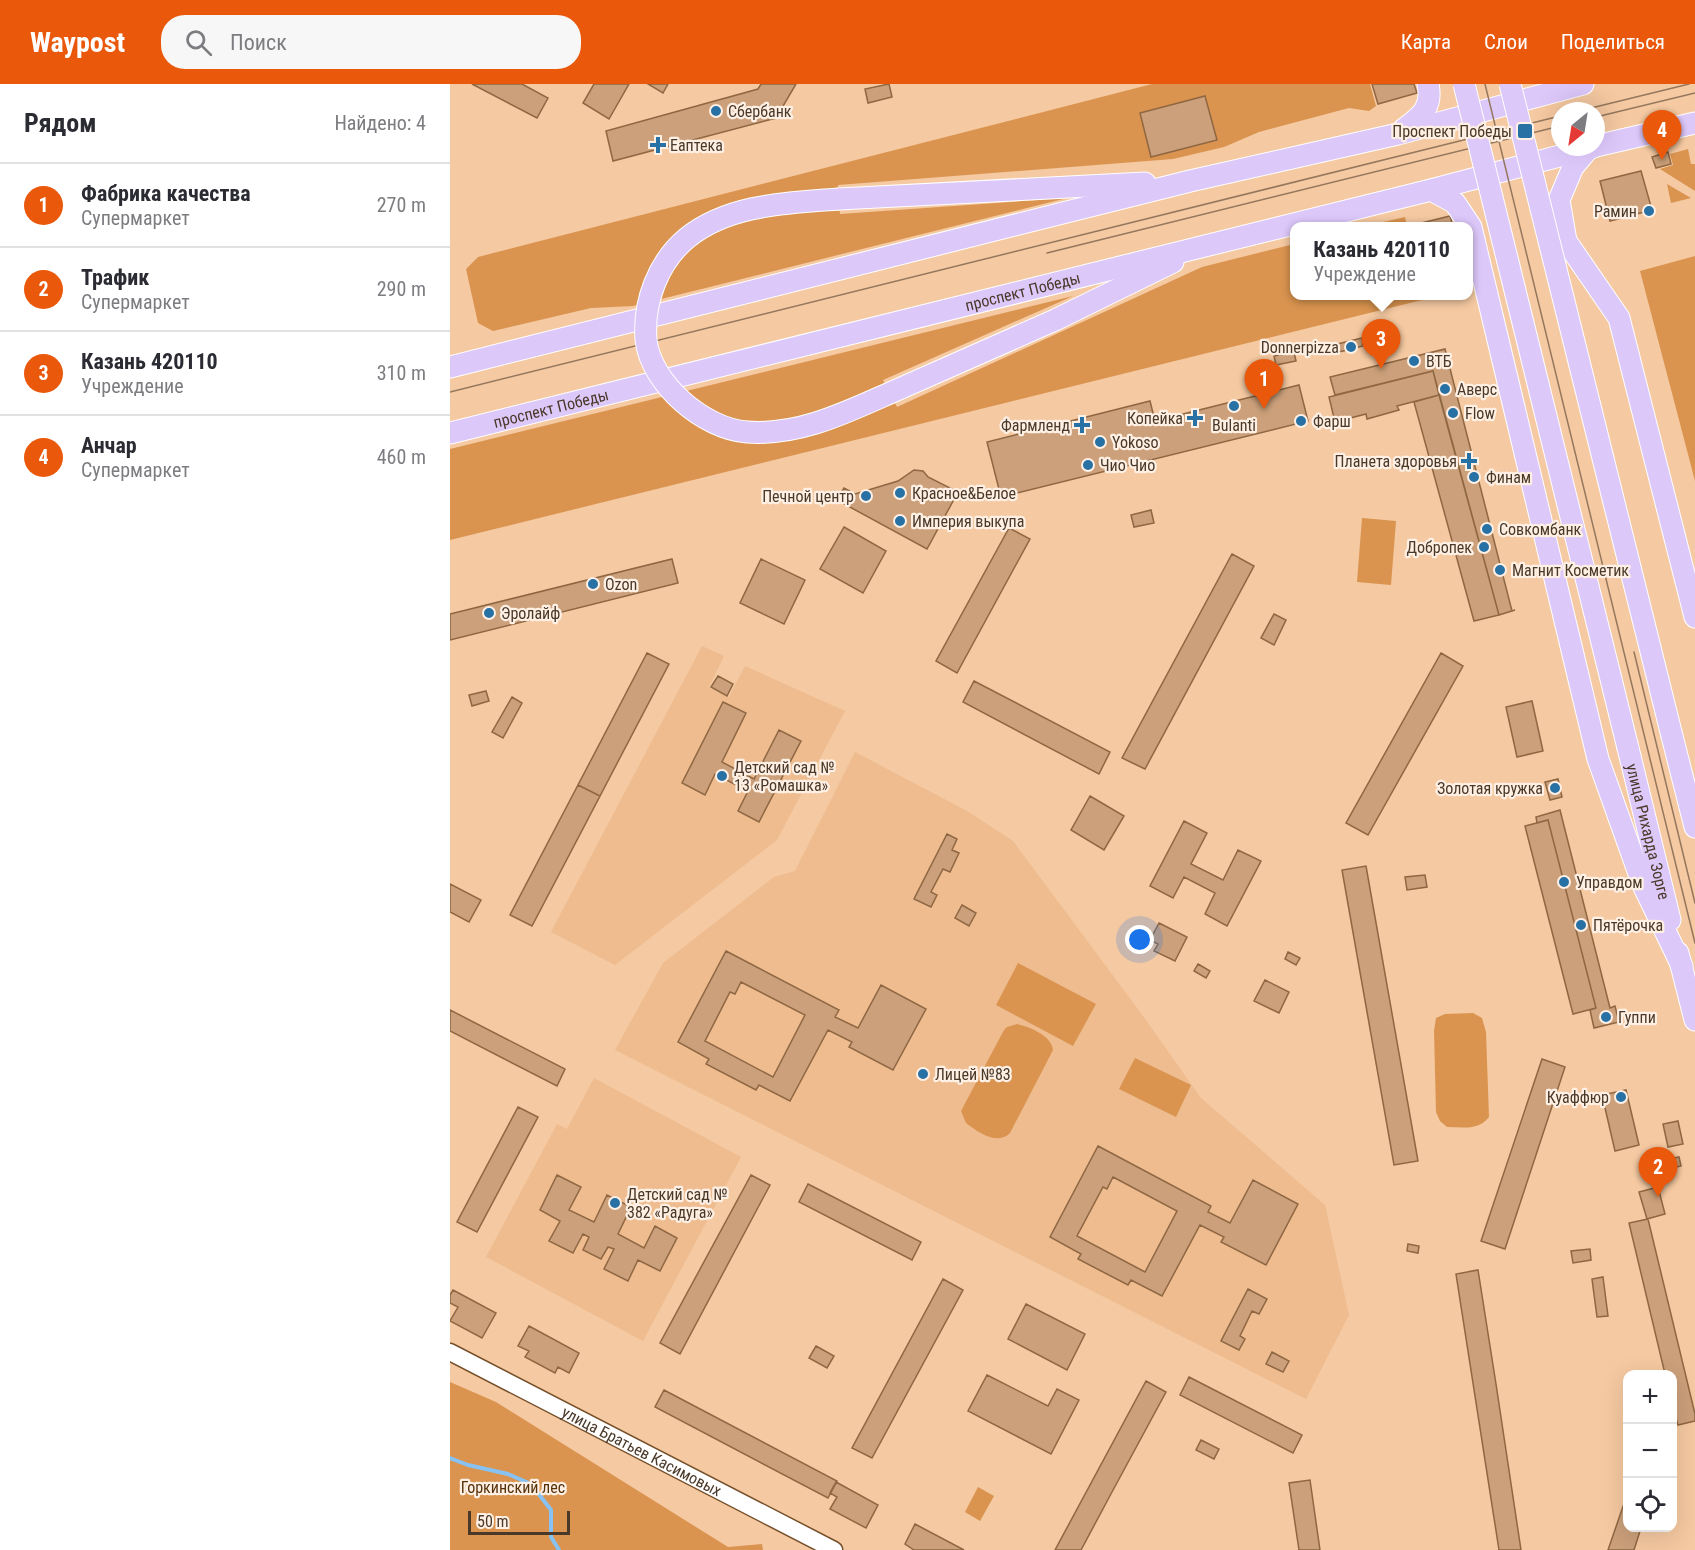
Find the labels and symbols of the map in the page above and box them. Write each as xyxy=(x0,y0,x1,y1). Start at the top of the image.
place label: Сбербанк xyxy=(728,102,792,121)
north arrow xyxy=(1551,102,1605,156)
marker: Сбербанк xyxy=(709,104,723,118)
pin: 4 xyxy=(1642,110,1682,160)
place label: Проспект Победы xyxy=(1392,122,1512,141)
marker: Проспект Победы xyxy=(1516,122,1534,140)
place label: Еаптека xyxy=(670,136,723,155)
marker: Еаптека xyxy=(651,138,665,152)
place label: Рамин xyxy=(1594,202,1637,221)
marker: Рамин xyxy=(1642,204,1656,218)
street label: проспект Победы xyxy=(963,268,1082,315)
pin: 3 xyxy=(1362,320,1400,369)
place label: Donnerpizza xyxy=(1261,338,1339,357)
marker: Donnerpizza xyxy=(1344,340,1358,354)
place label: ВТБ xyxy=(1426,352,1452,371)
marker: ВТБ xyxy=(1407,354,1421,368)
pin: 1 xyxy=(1244,360,1284,409)
place label: Аверс xyxy=(1457,380,1497,399)
marker: Аверс xyxy=(1438,382,1452,396)
street label: проспект Победы xyxy=(491,385,611,431)
marker: Bulanti xyxy=(1227,399,1241,413)
place label: Flow xyxy=(1465,404,1495,423)
marker: Flow xyxy=(1446,406,1460,420)
place label: Копейка xyxy=(1127,409,1183,428)
marker: Копейка xyxy=(1188,411,1202,425)
place label: Фарш xyxy=(1313,412,1351,431)
marker: Фарш xyxy=(1294,414,1308,428)
place label: Фармленд xyxy=(1001,416,1070,435)
place label: Bulanti xyxy=(1212,416,1256,435)
marker: Фармленд xyxy=(1075,418,1089,432)
place label: Yokoso xyxy=(1112,433,1159,452)
marker: Yokoso xyxy=(1093,435,1107,449)
place label: Планета здоровья xyxy=(1335,452,1457,471)
marker: Планета здоровья xyxy=(1462,454,1476,468)
place label: Чио Чио xyxy=(1100,456,1155,475)
marker: Чио Чио xyxy=(1081,458,1095,472)
place label: Финам xyxy=(1486,468,1531,487)
marker: Финам xyxy=(1467,470,1481,484)
place label: Красное&Белое xyxy=(912,484,1016,503)
marker: Красное&Белое xyxy=(893,486,907,500)
place label: Печной центр xyxy=(762,487,854,506)
marker: Печной центр xyxy=(859,489,873,503)
place label: Империя выкупа xyxy=(912,512,1024,531)
marker: Империя выкупа xyxy=(893,514,907,528)
place label: Совкомбанк xyxy=(1499,520,1582,539)
marker: Совкомбанк xyxy=(1480,522,1494,536)
place label: Добропек xyxy=(1407,538,1472,557)
marker: Добропек xyxy=(1477,540,1491,554)
place label: Магнит Косметик xyxy=(1512,561,1629,580)
marker: Магнит Косметик xyxy=(1493,563,1507,577)
place label: Ozon xyxy=(605,575,637,594)
marker: Ozon xyxy=(586,577,600,591)
place label: Эролайф xyxy=(501,604,560,623)
marker: Эролайф xyxy=(482,606,496,620)
place label: Детский сад № 13 «Ромашка» xyxy=(734,758,835,795)
street label: улица Рихарда Зорге xyxy=(1623,762,1674,901)
marker: Детский сад № 13 «Ромашка» xyxy=(715,769,729,783)
place label: Золотая кружка xyxy=(1437,779,1543,798)
marker: Золотая кружка xyxy=(1548,781,1562,795)
place label: Управдом xyxy=(1576,873,1643,892)
marker: Управдом xyxy=(1557,875,1571,889)
place label: Пятёрочка xyxy=(1593,916,1663,935)
marker: Пятёрочка xyxy=(1574,918,1588,932)
your location xyxy=(1125,925,1154,954)
place label: Гуппи xyxy=(1618,1008,1656,1027)
marker: Гуппи xyxy=(1599,1010,1613,1024)
place label: Лицей №83 xyxy=(935,1065,1011,1084)
marker: Лицей №83 xyxy=(916,1067,930,1081)
place label: Куаффюр xyxy=(1547,1088,1609,1107)
marker: Куаффюр xyxy=(1614,1090,1628,1104)
pin: 2 xyxy=(1638,1148,1678,1197)
place label: Детский сад № 382 «Радуга» xyxy=(627,1185,728,1222)
marker: Детский сад № 382 «Радуга» xyxy=(608,1196,622,1210)
street label: улица Братьев Касимовых xyxy=(559,1402,725,1500)
park label: Горкинский лес xyxy=(461,1478,565,1497)
scale bar xyxy=(468,1508,570,1536)

